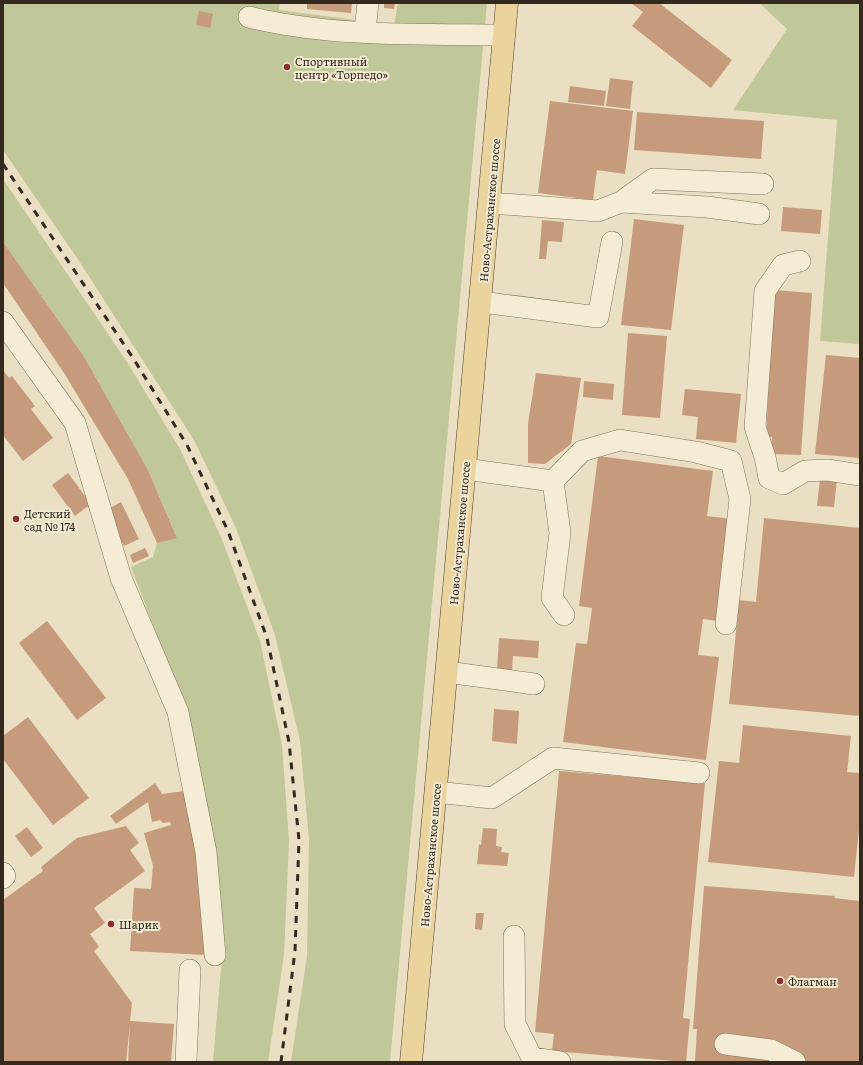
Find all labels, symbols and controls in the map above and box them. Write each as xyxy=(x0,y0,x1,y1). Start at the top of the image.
place label: Спортивный центр «Торпедо» xyxy=(295,53,388,82)
marker: Спортивный центр «Торпедо» xyxy=(282,62,292,72)
street label: Ново-Астраханское шоссе xyxy=(475,137,503,282)
street label: Ново-Астраханское шоссе xyxy=(445,460,473,605)
place label: Детский сад № 174 xyxy=(24,505,75,534)
marker: Детский сад № 174 xyxy=(11,514,21,524)
street label: Ново-Астраханское шоссе xyxy=(416,782,444,927)
place label: Шарик xyxy=(119,916,159,932)
marker: Шарик xyxy=(106,919,116,929)
place label: Флагман xyxy=(788,973,837,989)
marker: Флагман xyxy=(775,976,785,986)

